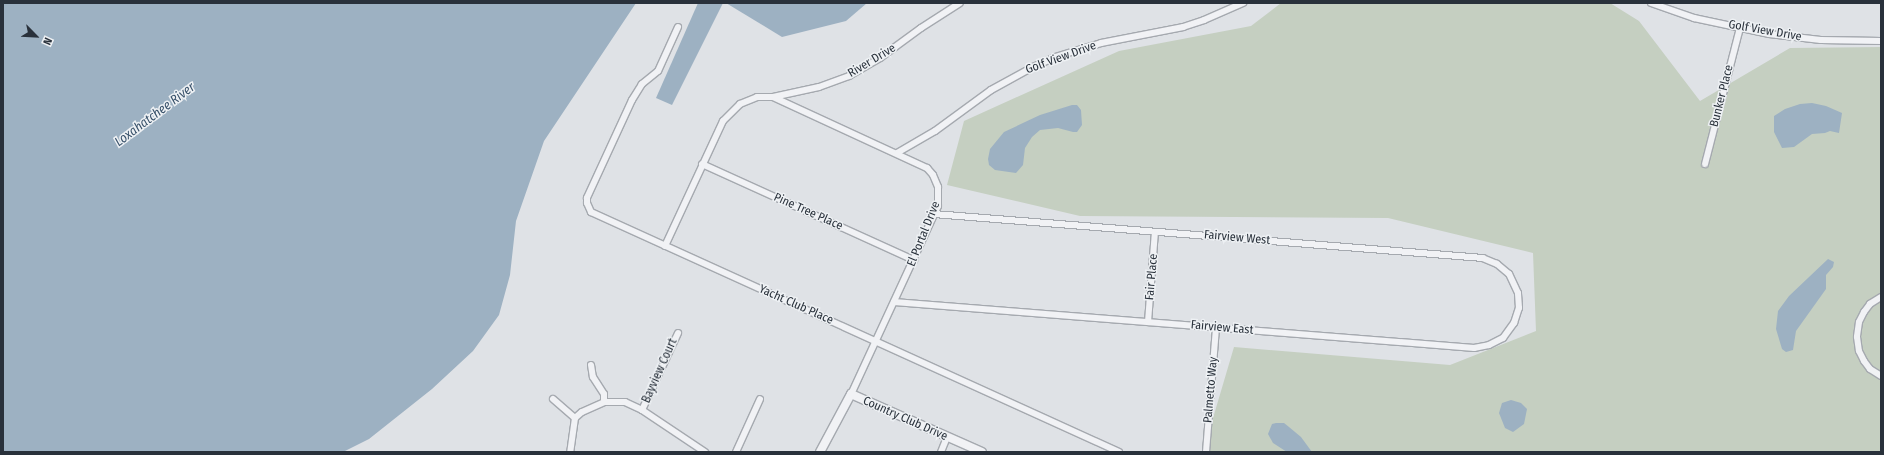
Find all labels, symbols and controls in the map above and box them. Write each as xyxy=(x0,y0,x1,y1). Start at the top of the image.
north arrow xyxy=(16,16,56,56)
street label: Golf View Drive xyxy=(1727,17,1803,45)
text: N xyxy=(40,35,55,47)
street label: Golf View Drive xyxy=(1024,39,1098,77)
street label: River Drive xyxy=(845,41,899,81)
street label: Bunker Place xyxy=(1707,63,1737,129)
water label: Loxahatchee River xyxy=(112,80,198,150)
street label: Pine Tree Place xyxy=(771,190,845,234)
street label: El Portal Drive xyxy=(904,199,944,269)
street label: Fairview West xyxy=(1203,228,1271,248)
street label: Fair Place xyxy=(1143,253,1161,301)
street label: Yacht Club Place xyxy=(757,282,835,328)
street label: Fairview East xyxy=(1190,318,1254,338)
street label: Bayview Court xyxy=(639,336,681,406)
street label: Palmetto Way xyxy=(1201,356,1221,424)
street label: Country Club Drive xyxy=(860,394,950,444)

